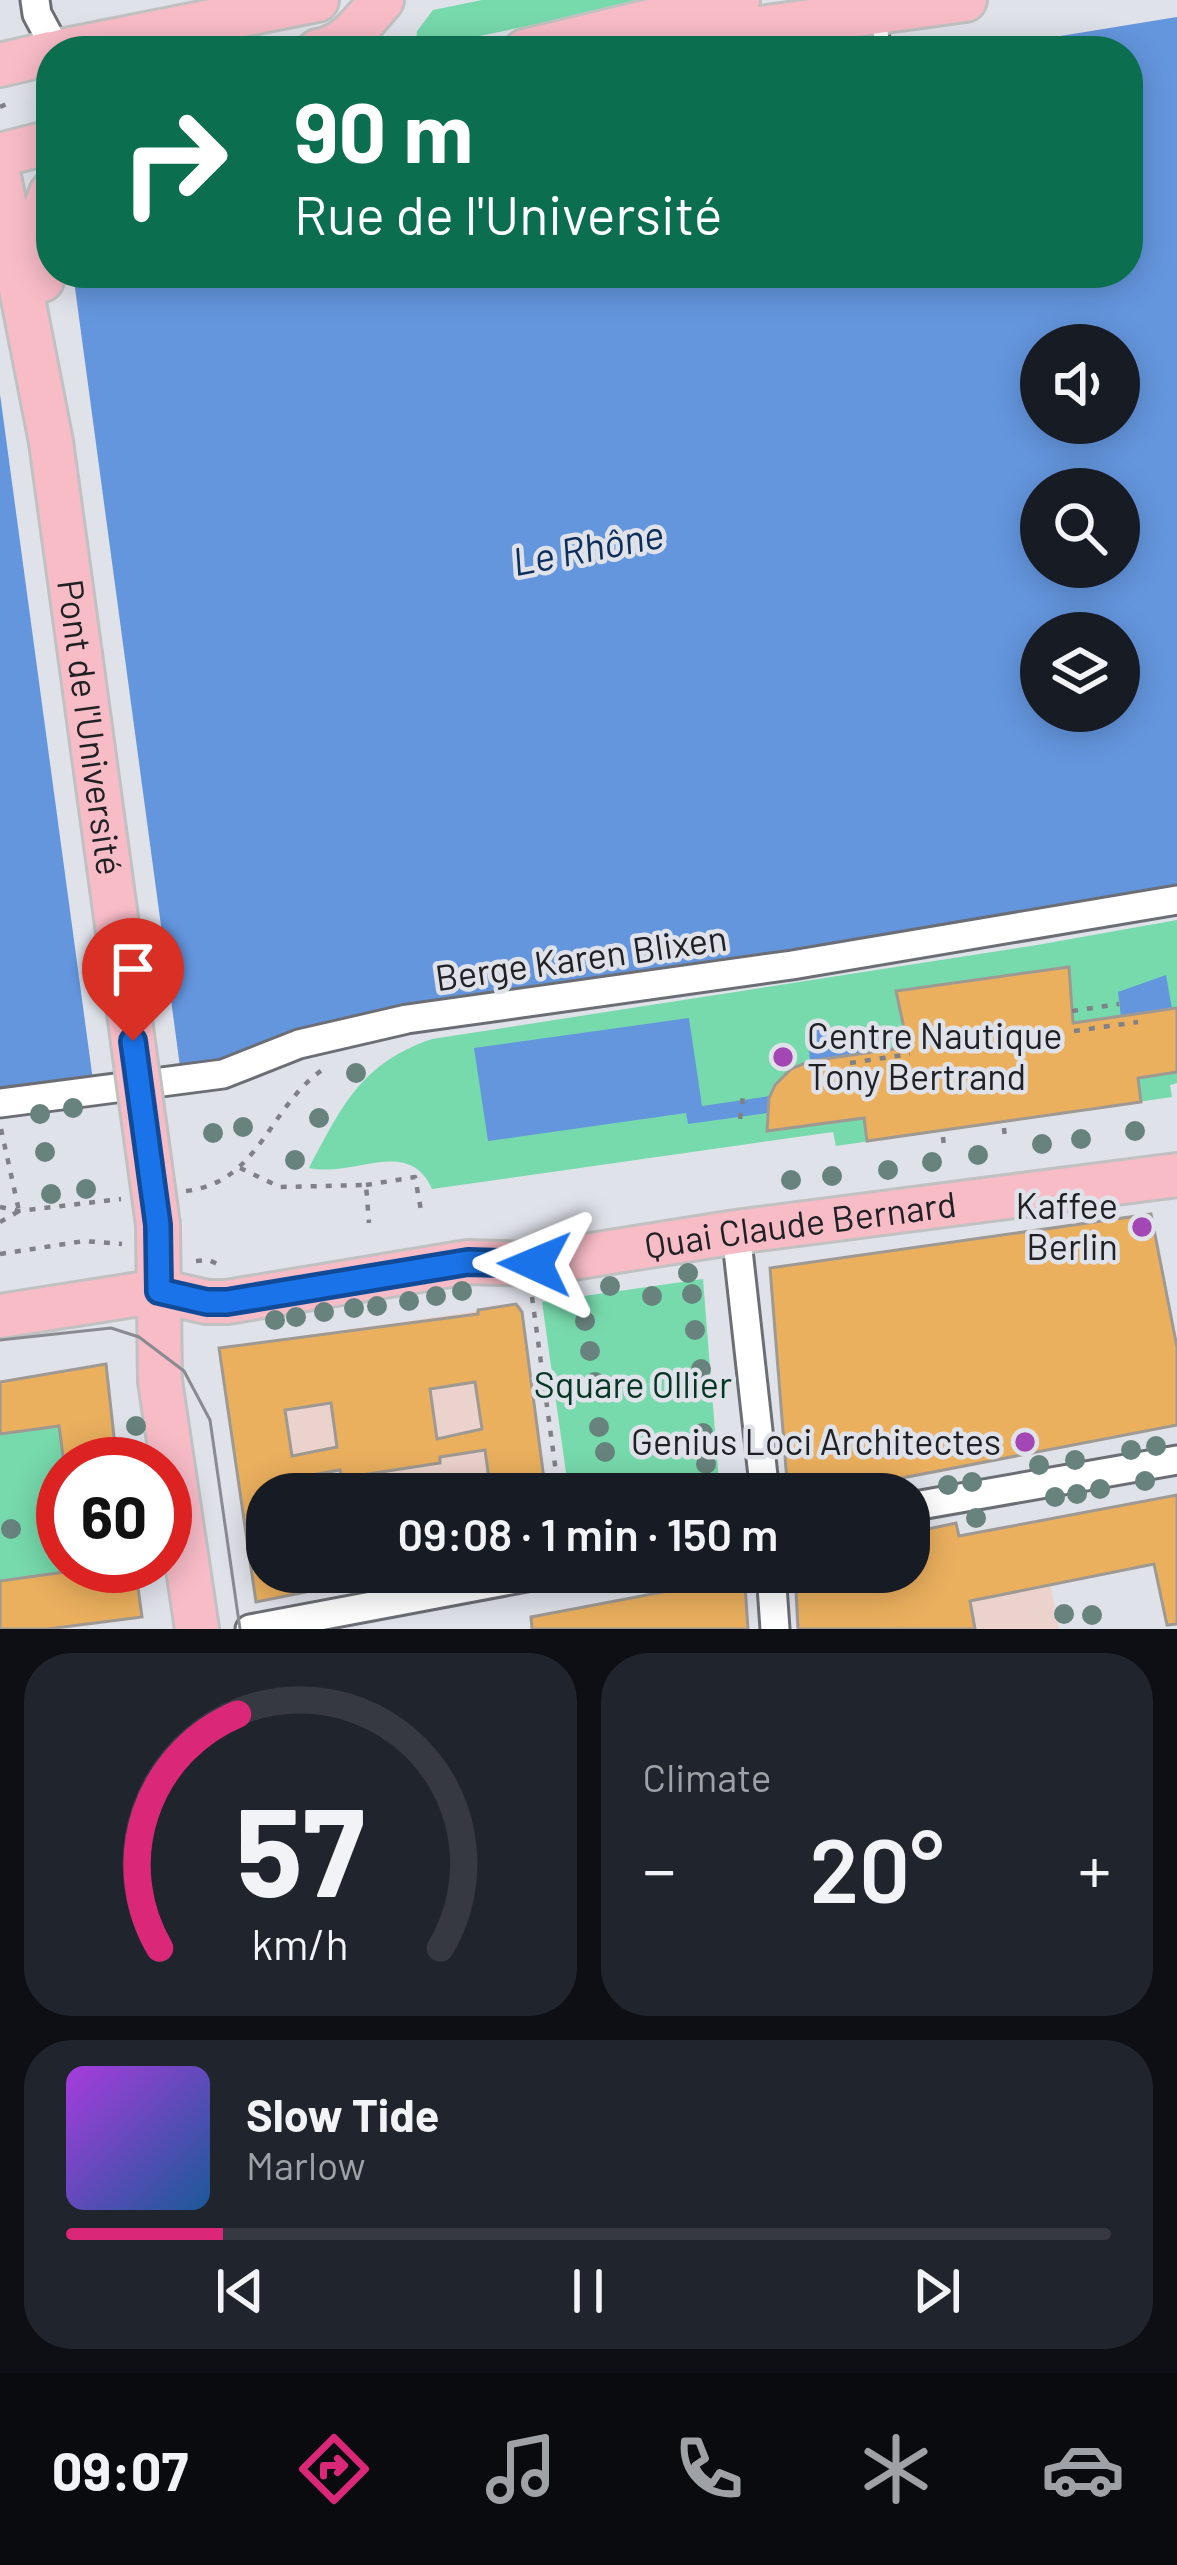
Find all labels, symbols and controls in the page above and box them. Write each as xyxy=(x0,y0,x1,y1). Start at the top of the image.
text: 90 m xyxy=(294,79,473,180)
icon: right xyxy=(96,84,252,240)
text: Rue de l'Université xyxy=(294,181,722,246)
map controls xyxy=(1020,324,1140,732)
button: sound xyxy=(1020,324,1140,444)
button: search xyxy=(1020,468,1140,588)
water label: Le Rhône xyxy=(508,509,667,584)
street label: Pont de l'Université xyxy=(50,577,133,878)
button: layers xyxy=(1020,612,1140,732)
street label: Berge Karen Blixen xyxy=(432,915,729,998)
pin xyxy=(82,918,184,1041)
icon: arrive xyxy=(100,936,166,1002)
place label: Centre Nautique Tony Bertrand xyxy=(807,1013,1063,1097)
marker: Centre Nautique Tony Bertrand xyxy=(770,1044,796,1070)
street label: Quai Claude Bernard xyxy=(641,1181,959,1266)
place label: Kaffee Berlin xyxy=(1015,1183,1118,1267)
position arrow xyxy=(472,1201,598,1327)
marker: Kaffee Berlin xyxy=(1129,1214,1155,1240)
park label: Square Ollier xyxy=(534,1362,732,1405)
place label: Genius Loci Architectes xyxy=(631,1419,1001,1462)
marker: Genius Loci Architectes xyxy=(1012,1429,1038,1455)
speed limit sign: 60 xyxy=(36,1437,192,1593)
text: 09:08 · 1 min · 150 m xyxy=(398,1506,778,1560)
text: Climate xyxy=(643,1753,772,1800)
text: 57 xyxy=(236,1772,365,1922)
text: 20° xyxy=(809,1813,944,1921)
text: − xyxy=(643,1828,676,1907)
text: + xyxy=(1078,1828,1111,1907)
text: km/h xyxy=(252,1916,349,1968)
text: Slow Tide xyxy=(246,2087,439,2141)
text: Marlow xyxy=(246,2141,366,2188)
icon: previous xyxy=(207,2258,273,2324)
icon: pause xyxy=(555,2258,621,2324)
icon: next xyxy=(904,2258,970,2324)
icon: directions xyxy=(292,2427,376,2511)
icon: music xyxy=(479,2427,563,2511)
icon: phone xyxy=(667,2427,751,2511)
icon: climate xyxy=(854,2427,938,2511)
icon: car xyxy=(1041,2427,1125,2511)
text: 09:07 xyxy=(52,2437,188,2502)

